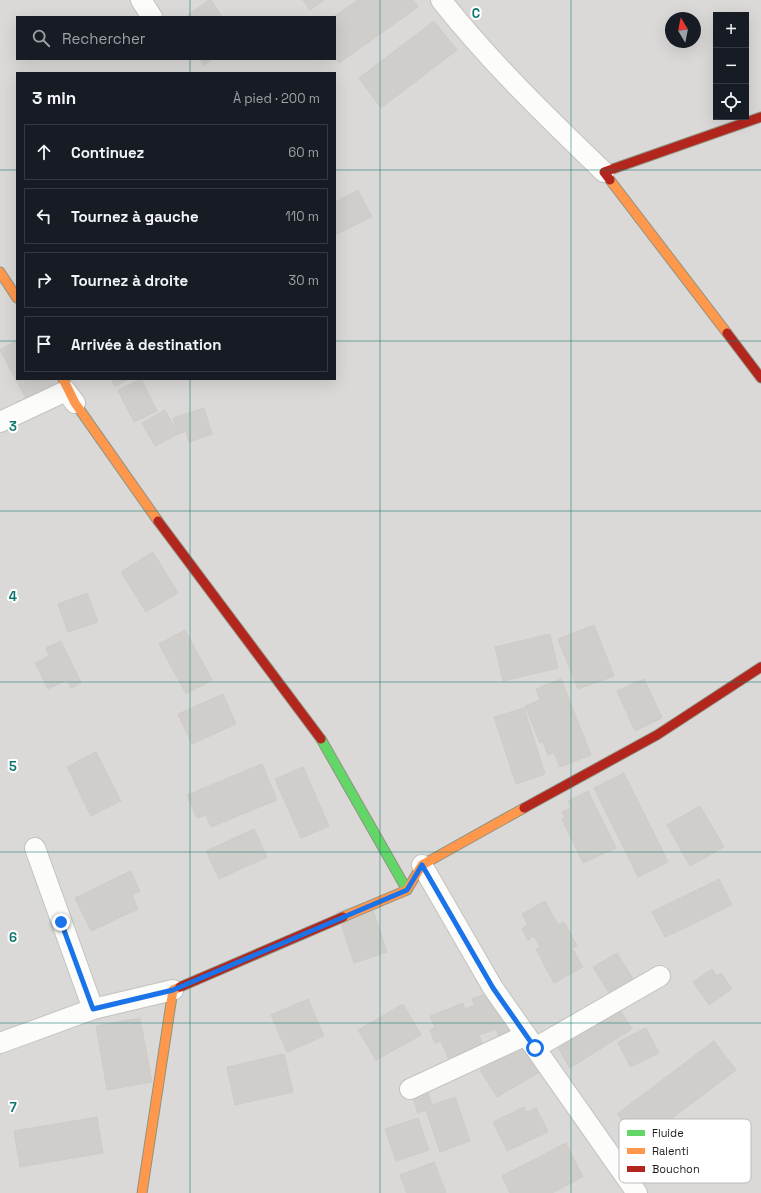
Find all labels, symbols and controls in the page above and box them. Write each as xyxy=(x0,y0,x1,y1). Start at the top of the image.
text: C xyxy=(472,5,480,22)
north arrow xyxy=(665,12,701,48)
map controls xyxy=(713,12,749,120)
button: + xyxy=(713,12,749,48)
search box xyxy=(16,16,336,60)
icon: search xyxy=(30,27,52,49)
text: Rechercher xyxy=(62,29,145,48)
button: − xyxy=(713,48,749,84)
button: locate xyxy=(713,84,749,120)
text: 3 min xyxy=(32,87,76,109)
text: À pied · 200 m xyxy=(233,90,320,107)
icon: ahead xyxy=(33,141,55,163)
text: Continuez xyxy=(71,143,144,162)
text: 60 m xyxy=(288,144,319,161)
icon: left xyxy=(33,205,55,227)
text: Tournez à gauche xyxy=(71,207,199,226)
text: 110 m xyxy=(285,208,319,225)
icon: right xyxy=(33,269,55,291)
text: Tournez à droite xyxy=(71,271,188,290)
text: 30 m xyxy=(288,272,319,289)
icon: arrive xyxy=(33,333,55,355)
text: Arrivée à destination xyxy=(71,335,221,354)
text: 3 xyxy=(9,418,17,435)
text: 4 xyxy=(9,588,17,605)
text: 5 xyxy=(9,758,17,775)
route end xyxy=(52,913,70,931)
text: 6 xyxy=(9,929,17,946)
route start xyxy=(526,1039,544,1057)
text: 7 xyxy=(9,1099,17,1116)
legend xyxy=(619,1119,751,1183)
text: Fluide xyxy=(652,1126,684,1140)
text: Ralenti xyxy=(652,1144,689,1158)
text: Bouchon xyxy=(652,1162,700,1176)

